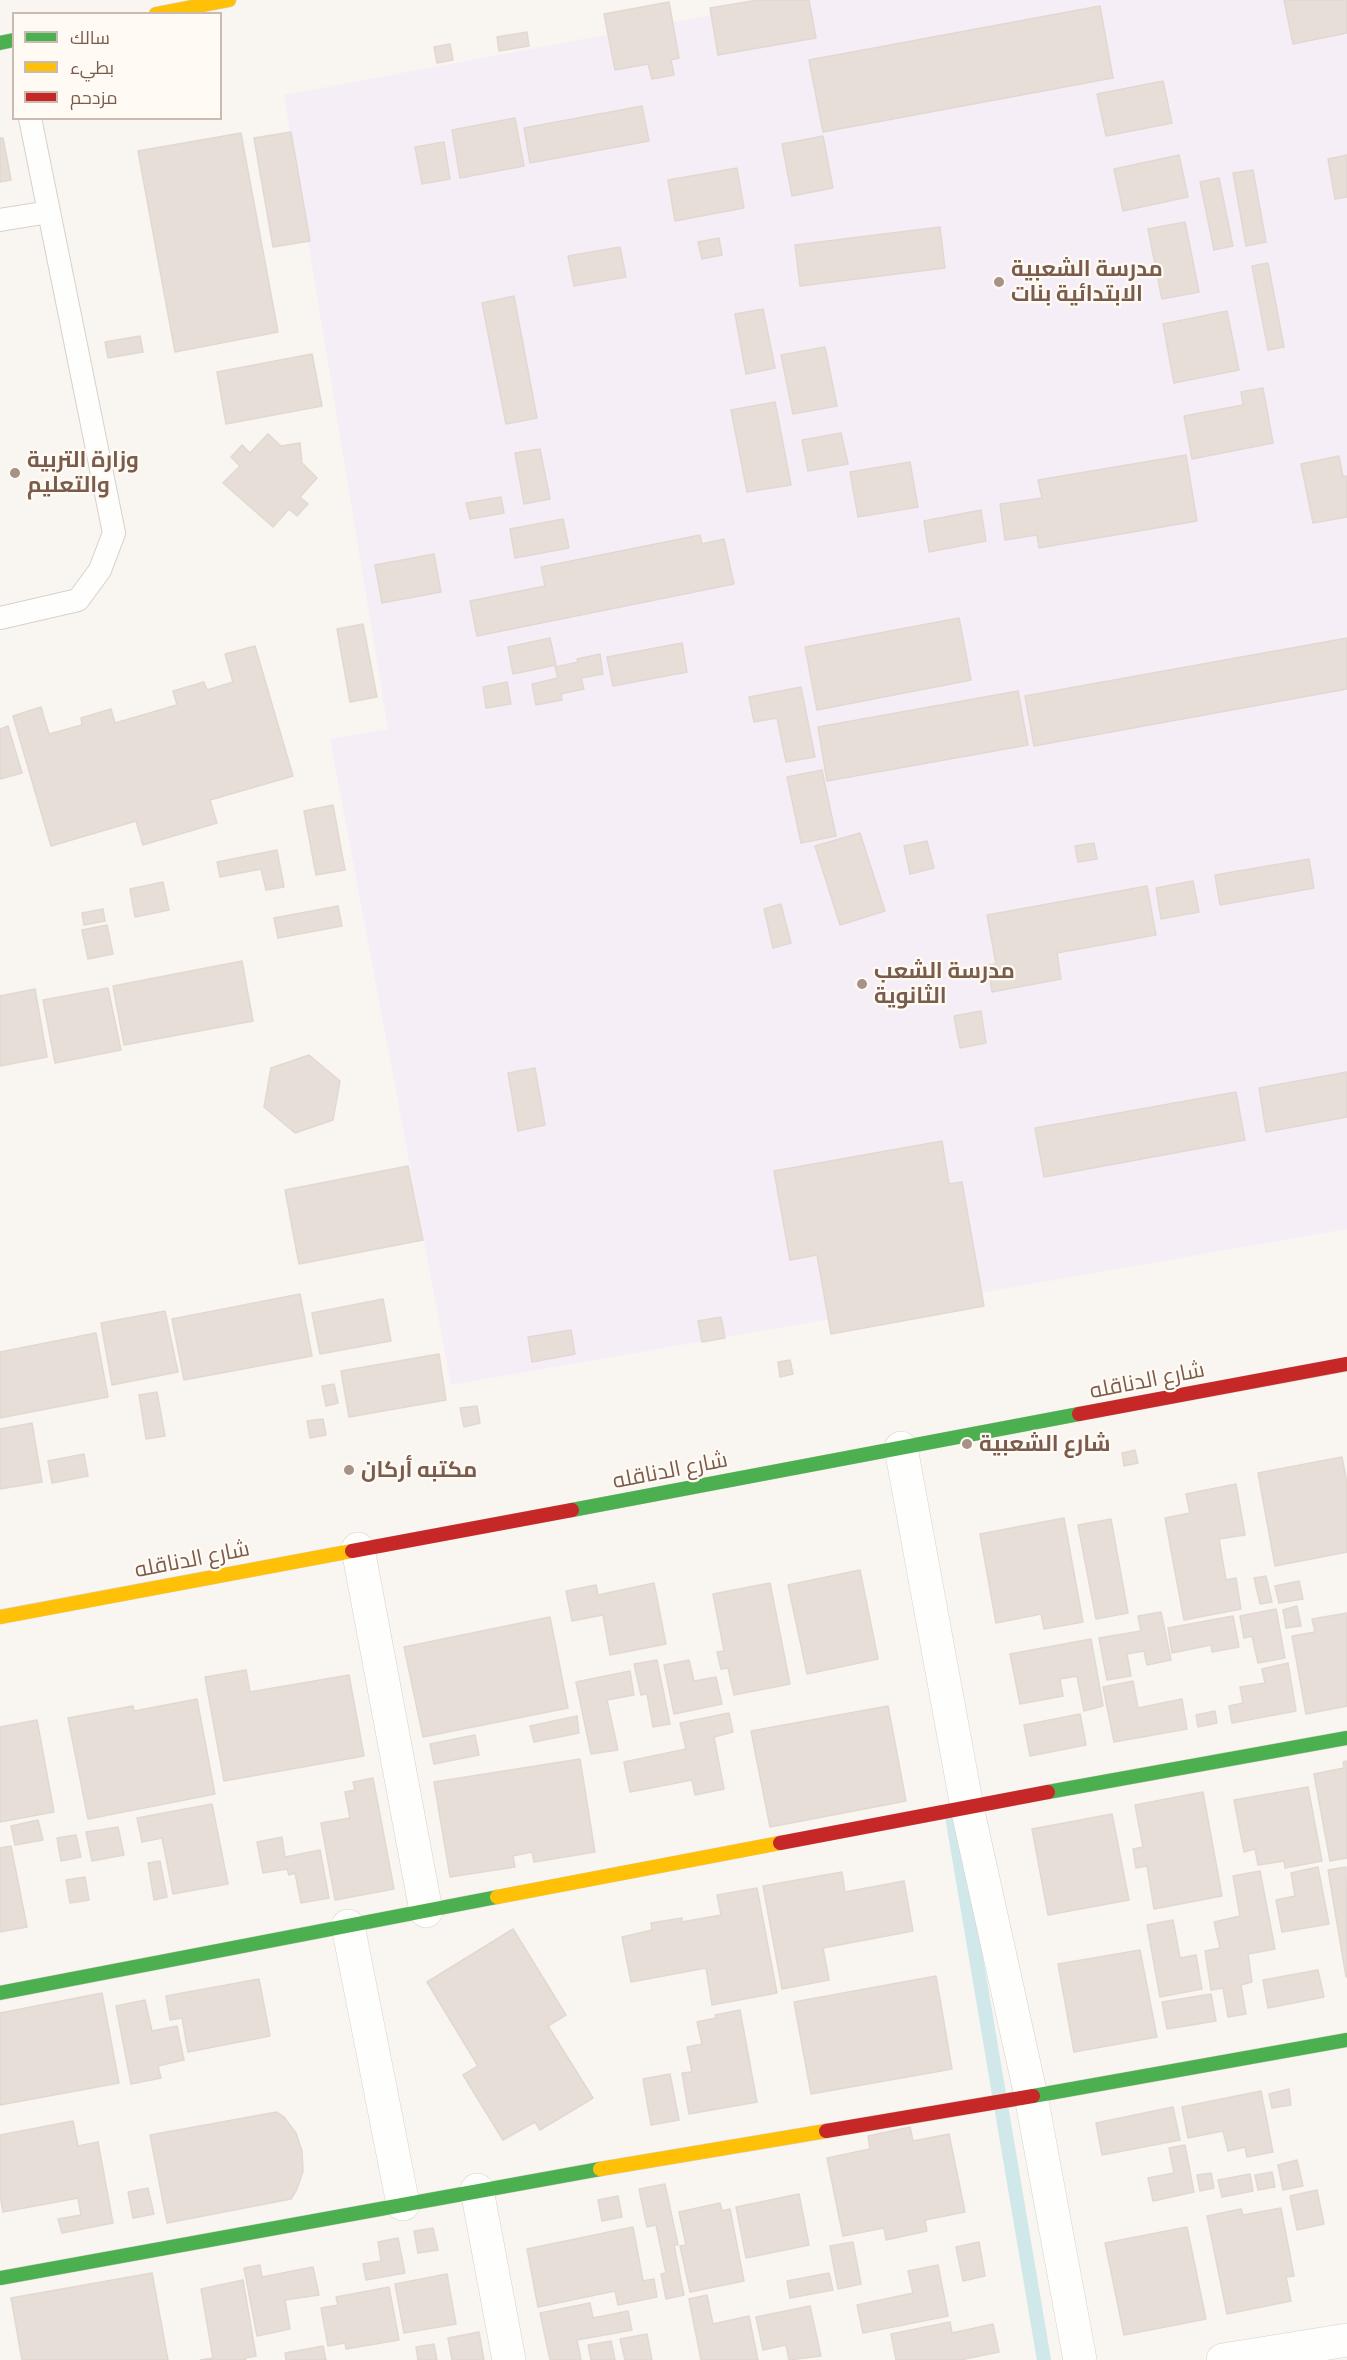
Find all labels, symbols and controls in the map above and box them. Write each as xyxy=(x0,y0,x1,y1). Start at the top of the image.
legend xyxy=(12,12,222,120)
text: سالك xyxy=(70,26,110,48)
text: بطيء xyxy=(70,56,114,78)
text: مزدحم xyxy=(70,86,118,108)
place label: مدرسة الشعبية الابتدائية بنات xyxy=(1011,256,1163,308)
marker: مدرسة الشعبية الابتدائية بنات xyxy=(992,275,1006,289)
place label: وزارة التربية والتعليم xyxy=(27,447,139,499)
marker: وزارة التربية والتعليم xyxy=(8,466,22,480)
place label: مدرسة الشعب الثانوية xyxy=(874,958,1015,1010)
marker: مدرسة الشعب الثانوية xyxy=(855,977,869,991)
street label: شارع الدناقله xyxy=(1087,1356,1207,1404)
place label: شارع الشعبية xyxy=(979,1431,1111,1457)
marker: شارع الشعبية xyxy=(960,1437,974,1451)
street label: شارع الدناقله xyxy=(610,1446,730,1494)
place label: مكتبه أركان xyxy=(361,1457,477,1483)
marker: مكتبه أركان xyxy=(342,1463,356,1477)
street label: شارع الدناقله xyxy=(132,1535,252,1583)

